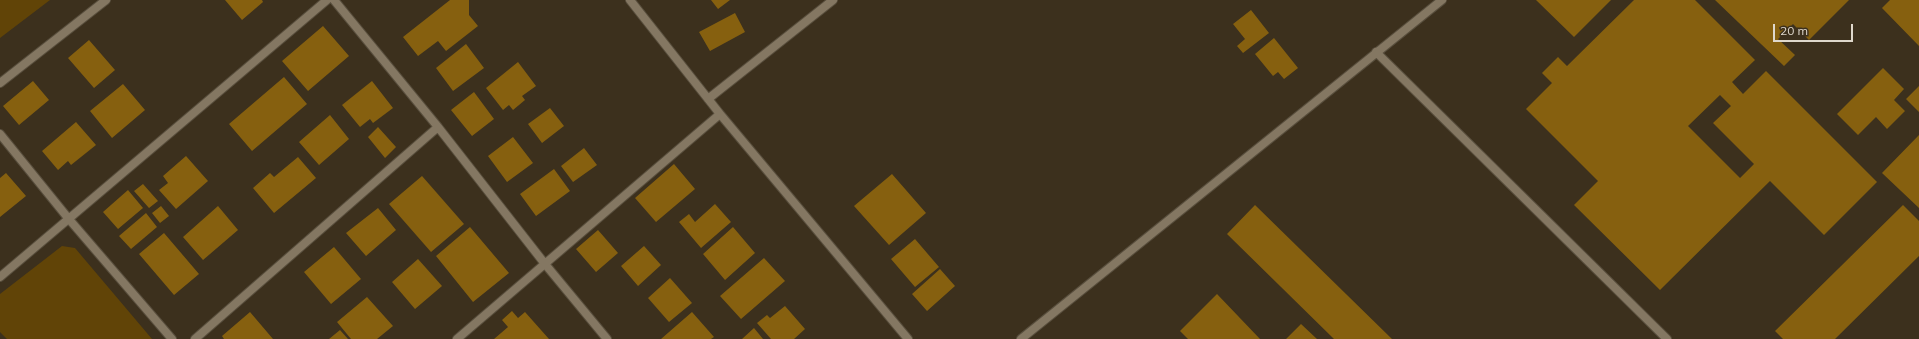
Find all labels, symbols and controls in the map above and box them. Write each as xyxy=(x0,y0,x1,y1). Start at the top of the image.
scale bar xyxy=(1775,16,1855,42)
text: 20 m xyxy=(1780,23,1808,38)

